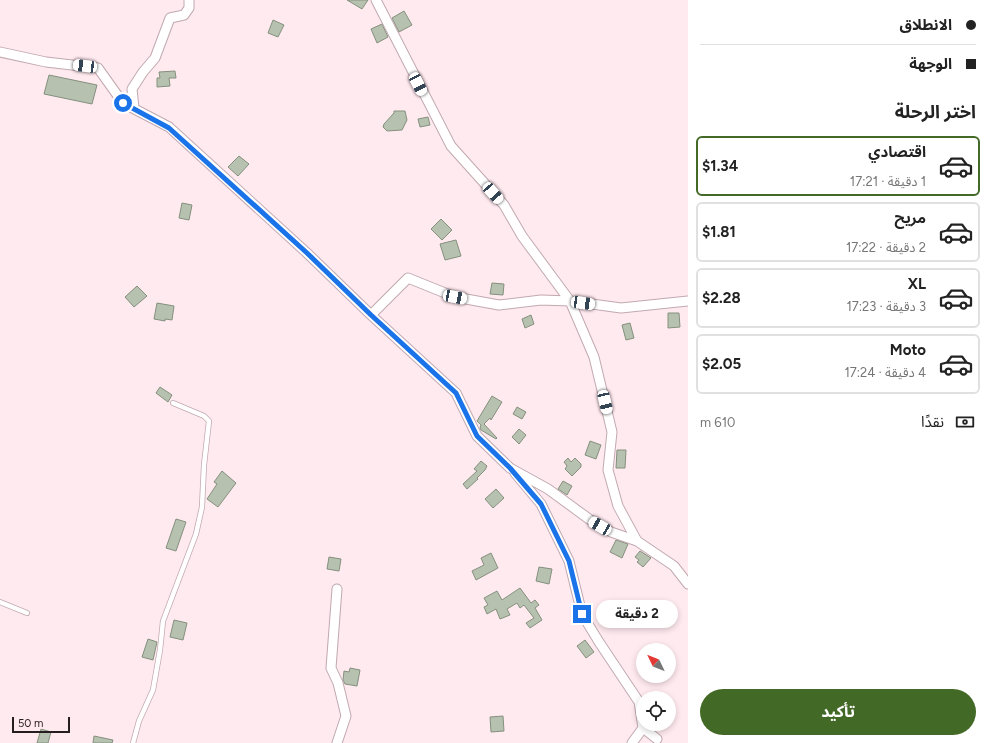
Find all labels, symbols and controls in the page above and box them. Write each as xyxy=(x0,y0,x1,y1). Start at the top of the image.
text: الانطلاق xyxy=(900,16,952,34)
text: الوجهة xyxy=(909,55,952,73)
car xyxy=(72,59,98,73)
car xyxy=(407,71,429,97)
route start xyxy=(114,94,132,112)
text: اختر الرحلة xyxy=(895,101,976,123)
text: اقتصادي xyxy=(868,143,926,161)
icon: car xyxy=(938,148,974,184)
text: $1.34 xyxy=(702,157,738,175)
text: 1 دقيقة · 17:21 xyxy=(850,174,926,189)
car xyxy=(481,180,505,206)
text: مريح xyxy=(894,209,926,227)
icon: car xyxy=(938,214,974,250)
text: $1.81 xyxy=(702,223,736,241)
text: 2 دقيقة · 17:22 xyxy=(846,240,926,255)
text: XL xyxy=(908,275,926,293)
icon: car xyxy=(938,280,974,316)
car xyxy=(442,289,468,305)
text: $2.28 xyxy=(702,289,741,307)
car xyxy=(570,295,596,311)
text: 3 دقيقة · 17:23 xyxy=(846,299,926,314)
text: Moto xyxy=(890,341,926,359)
icon: car xyxy=(938,346,974,382)
text: $2.05 xyxy=(702,355,741,373)
text: 4 دقيقة · 17:24 xyxy=(844,365,926,380)
car xyxy=(596,389,614,415)
icon: cash xyxy=(954,411,976,433)
text: نقدًا xyxy=(921,413,944,431)
text: 610 m xyxy=(700,415,735,430)
car xyxy=(587,515,613,537)
callout: 2 دقيقة xyxy=(596,600,678,628)
route end xyxy=(573,605,591,623)
text: 2 دقيقة xyxy=(615,606,659,621)
north arrow xyxy=(636,643,676,683)
map controls xyxy=(636,643,676,731)
button: تأكيد xyxy=(700,689,976,735)
button: locate xyxy=(636,691,676,731)
scale bar xyxy=(12,715,70,734)
text: 50 m xyxy=(18,717,43,730)

